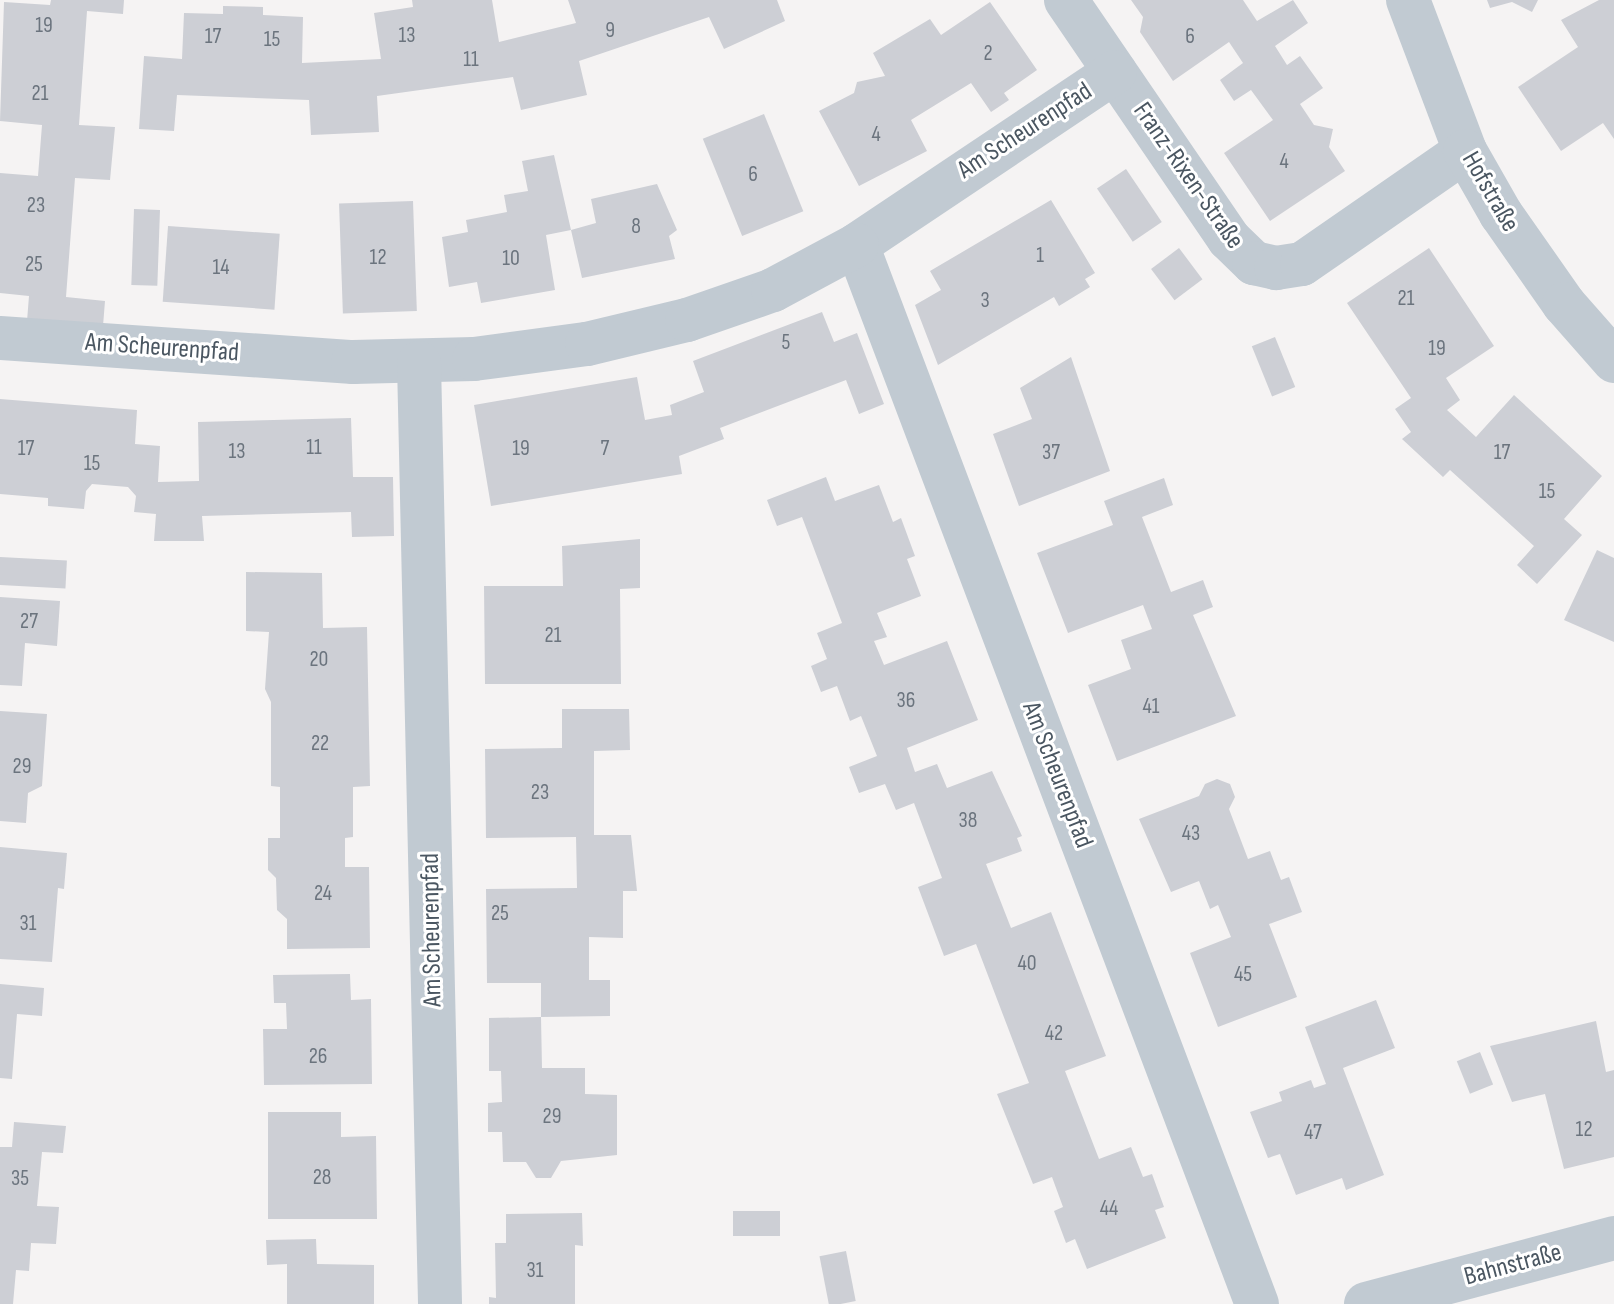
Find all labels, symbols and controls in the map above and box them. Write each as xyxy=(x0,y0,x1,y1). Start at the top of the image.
house number: 19 xyxy=(35,13,53,39)
house number: 9 xyxy=(605,18,615,44)
house number: 13 xyxy=(399,23,415,49)
house number: 17 xyxy=(205,24,221,50)
house number: 6 xyxy=(1185,24,1195,50)
house number: 15 xyxy=(264,27,280,53)
house number: 2 xyxy=(983,41,993,67)
house number: 11 xyxy=(463,47,479,73)
street label: Am Scheurenpfad xyxy=(952,76,1098,186)
house number: 21 xyxy=(32,81,48,107)
street label: Franz-Rixen-Straße xyxy=(1126,97,1250,255)
house number: 4 xyxy=(871,122,881,148)
street label: Hofstraße xyxy=(1455,146,1525,238)
house number: 4 xyxy=(1279,149,1289,175)
house number: 6 xyxy=(748,162,758,188)
house number: 23 xyxy=(27,193,45,219)
house number: 8 xyxy=(631,214,641,240)
house number: 1 xyxy=(1036,243,1044,269)
house number: 12 xyxy=(369,245,387,271)
house number: 10 xyxy=(502,246,520,272)
house number: 25 xyxy=(25,252,43,278)
house number: 14 xyxy=(213,255,229,281)
house number: 21 xyxy=(1398,286,1414,312)
house number: 3 xyxy=(980,288,990,314)
street label: Am Scheurenpfad xyxy=(84,327,240,369)
house number: 5 xyxy=(782,330,790,356)
house number: 19 xyxy=(1428,336,1446,362)
house number: 11 xyxy=(306,435,322,461)
house number: 17 xyxy=(18,436,34,462)
house number: 19 xyxy=(512,436,530,462)
house number: 7 xyxy=(601,436,609,462)
house number: 13 xyxy=(229,439,245,465)
house number: 37 xyxy=(1042,440,1060,466)
house number: 17 xyxy=(1494,440,1510,466)
house number: 15 xyxy=(84,451,100,477)
house number: 15 xyxy=(1539,479,1555,505)
house number: 27 xyxy=(20,609,38,635)
house number: 21 xyxy=(545,623,561,649)
house number: 20 xyxy=(310,647,328,673)
house number: 36 xyxy=(897,688,915,714)
house number: 41 xyxy=(1143,694,1159,720)
street label: Am Scheurenpfad xyxy=(1015,698,1099,852)
house number: 22 xyxy=(311,731,329,757)
house number: 29 xyxy=(13,754,31,780)
house number: 23 xyxy=(531,780,549,806)
house number: 38 xyxy=(959,808,977,834)
house number: 43 xyxy=(1182,821,1200,847)
street label: Am Scheurenpfad xyxy=(415,853,449,1007)
house number: 24 xyxy=(314,881,332,907)
house number: 25 xyxy=(491,901,509,927)
house number: 31 xyxy=(20,911,36,937)
house number: 40 xyxy=(1017,951,1037,977)
house number: 45 xyxy=(1234,962,1252,988)
house number: 42 xyxy=(1045,1021,1063,1047)
house number: 26 xyxy=(309,1044,327,1070)
house number: 29 xyxy=(543,1104,561,1130)
house number: 12 xyxy=(1575,1117,1593,1143)
house number: 47 xyxy=(1304,1120,1322,1146)
house number: 28 xyxy=(313,1165,331,1191)
house number: 35 xyxy=(11,1166,29,1192)
house number: 44 xyxy=(1100,1196,1118,1222)
street label: Bahnstraße xyxy=(1461,1237,1565,1293)
house number: 31 xyxy=(527,1258,543,1284)

